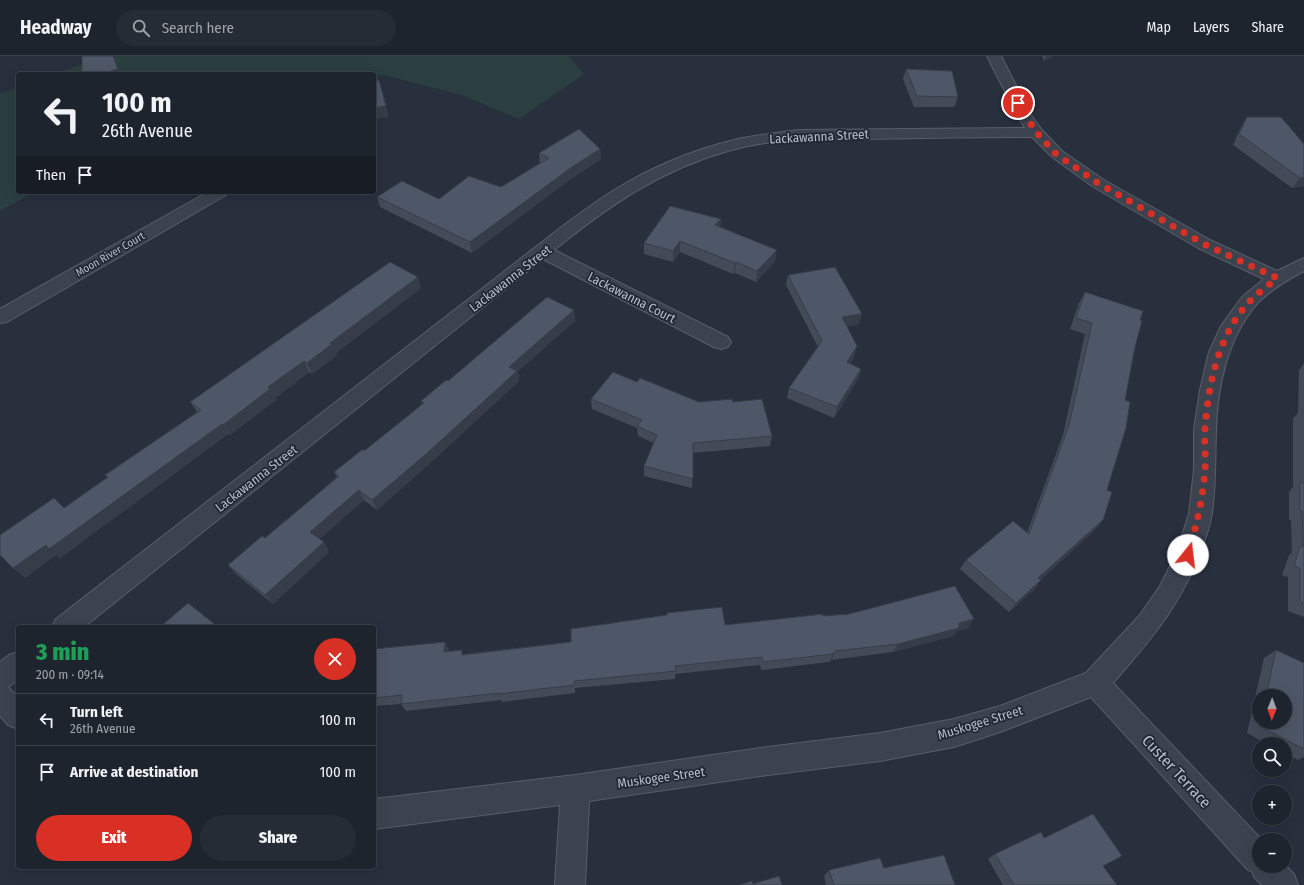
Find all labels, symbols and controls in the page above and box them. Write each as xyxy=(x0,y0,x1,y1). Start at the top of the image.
search box xyxy=(116,10,396,46)
text: Headway xyxy=(20,16,92,39)
icon: search xyxy=(130,17,152,39)
text: Search here xyxy=(162,19,234,37)
text: Map xyxy=(1147,19,1171,36)
text: Layers xyxy=(1193,19,1229,36)
text: Share xyxy=(1251,19,1284,36)
text: 100 m xyxy=(102,86,172,119)
pin xyxy=(1001,86,1035,120)
icon: left xyxy=(36,88,88,140)
icon: arrive xyxy=(1007,92,1029,114)
text: 26th Avenue xyxy=(102,120,193,142)
street label: Lackawanna Street xyxy=(769,126,870,147)
icon: arrive xyxy=(74,164,96,186)
text: Then xyxy=(36,166,66,184)
street label: Moon River Court xyxy=(73,229,147,279)
street label: Lackawanna Street xyxy=(466,241,555,315)
street label: Lackawanna Court xyxy=(585,269,679,326)
street label: Lackawanna Street xyxy=(212,441,301,515)
position arrow xyxy=(1167,534,1209,576)
text: 3 min xyxy=(36,638,89,666)
button: close xyxy=(314,638,356,680)
text: 200 m · 09:14 xyxy=(36,667,104,682)
north arrow xyxy=(1252,689,1292,729)
map controls xyxy=(1252,689,1292,873)
street label: Muskogee Street xyxy=(936,702,1025,743)
text: Turn left xyxy=(70,703,123,721)
icon: left xyxy=(36,709,58,731)
text: 100 m xyxy=(319,711,356,729)
text: 26th Avenue xyxy=(70,721,135,736)
street label: Custer Terrace xyxy=(1138,731,1215,812)
button: search xyxy=(1252,737,1292,777)
icon: arrive xyxy=(36,761,58,783)
text: Arrive at destination xyxy=(70,763,198,781)
text: 100 m xyxy=(319,763,356,781)
street label: Muskogee Street xyxy=(616,764,706,791)
button: + xyxy=(1252,785,1292,825)
button: Exit xyxy=(36,815,192,861)
button: Share xyxy=(200,815,356,861)
button: − xyxy=(1252,833,1292,873)

